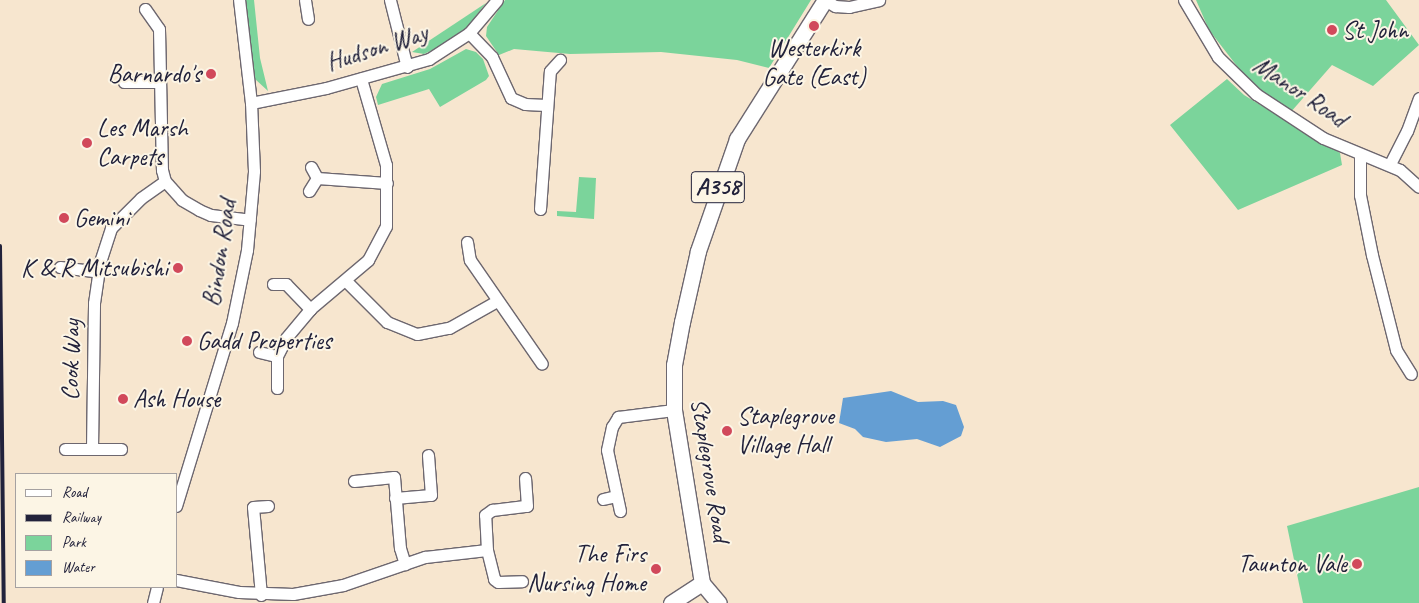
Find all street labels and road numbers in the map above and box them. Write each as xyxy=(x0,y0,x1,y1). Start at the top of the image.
street label: Hudson Way xyxy=(323,18,431,78)
street label: Manor Road xyxy=(1248,50,1352,134)
road number: A358 xyxy=(690,166,746,208)
street label: Bindon Road xyxy=(197,198,243,308)
street label: Cook Way xyxy=(55,319,87,401)
street label: Staplegrove Road xyxy=(684,396,736,544)

